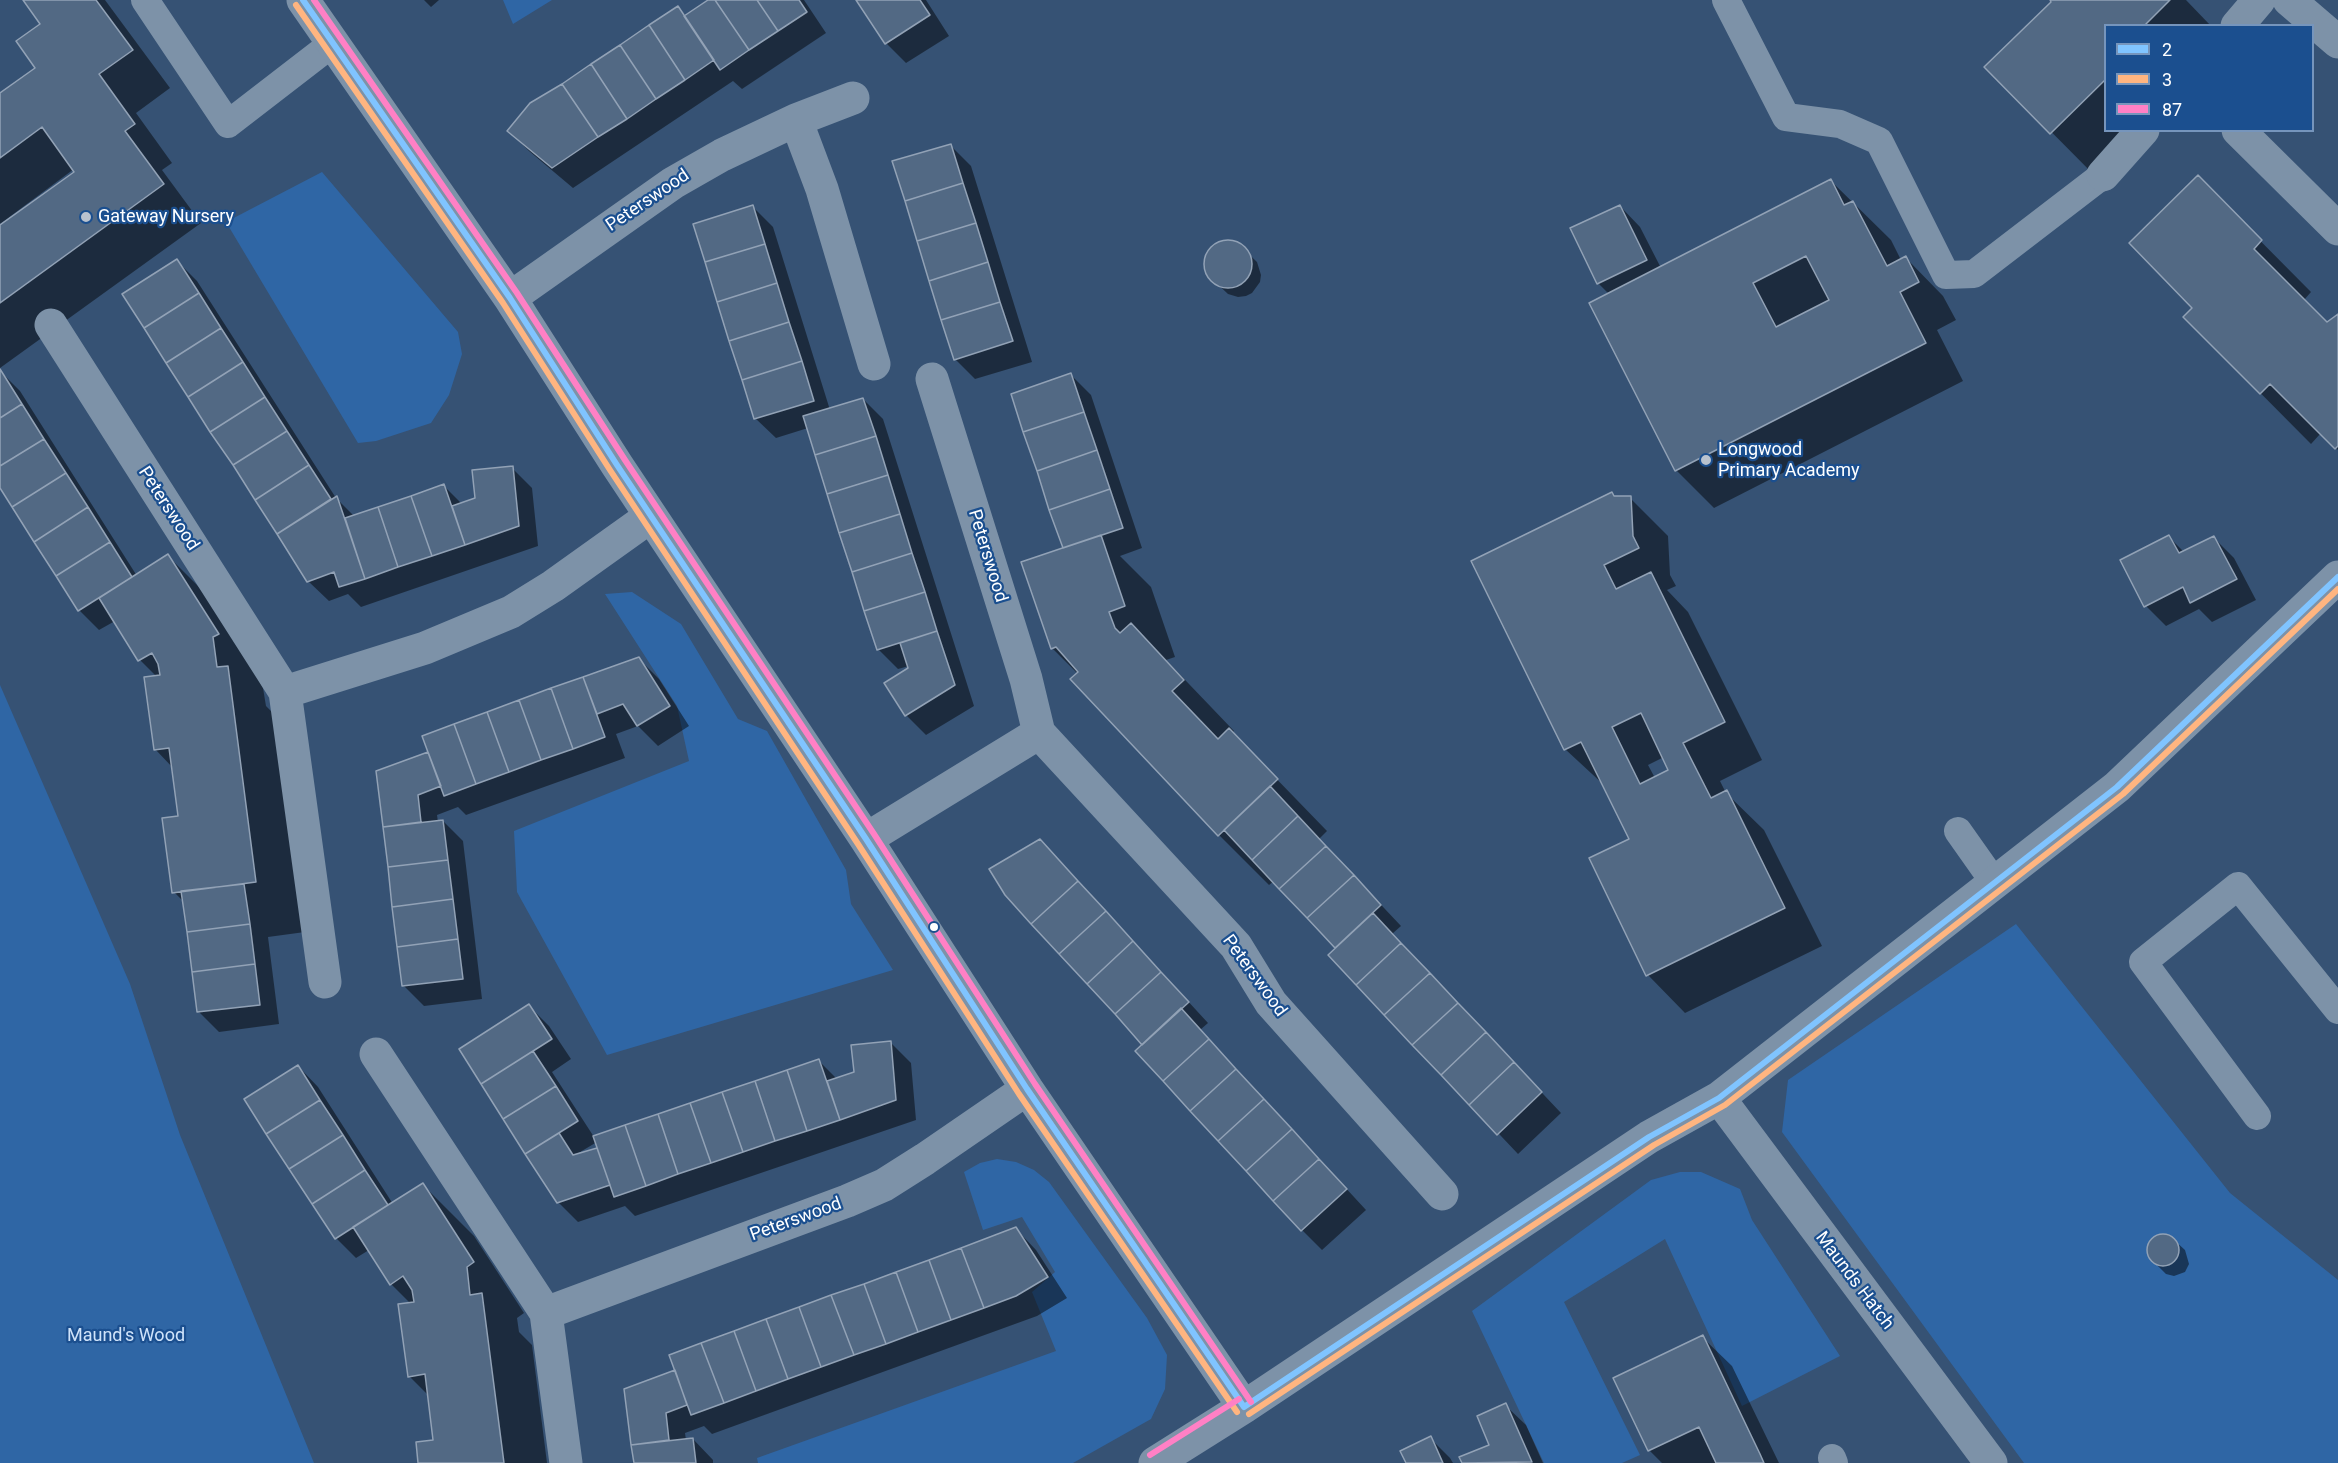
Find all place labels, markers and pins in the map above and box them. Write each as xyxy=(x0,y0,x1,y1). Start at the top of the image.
place label: Gateway Nursery xyxy=(98,206,234,228)
marker: Gateway Nursery xyxy=(79,210,93,224)
place label: Longwood Primary Academy xyxy=(1718,439,1860,482)
marker: Longwood Primary Academy xyxy=(1699,453,1713,467)
unlabelled marker xyxy=(928,921,940,933)

